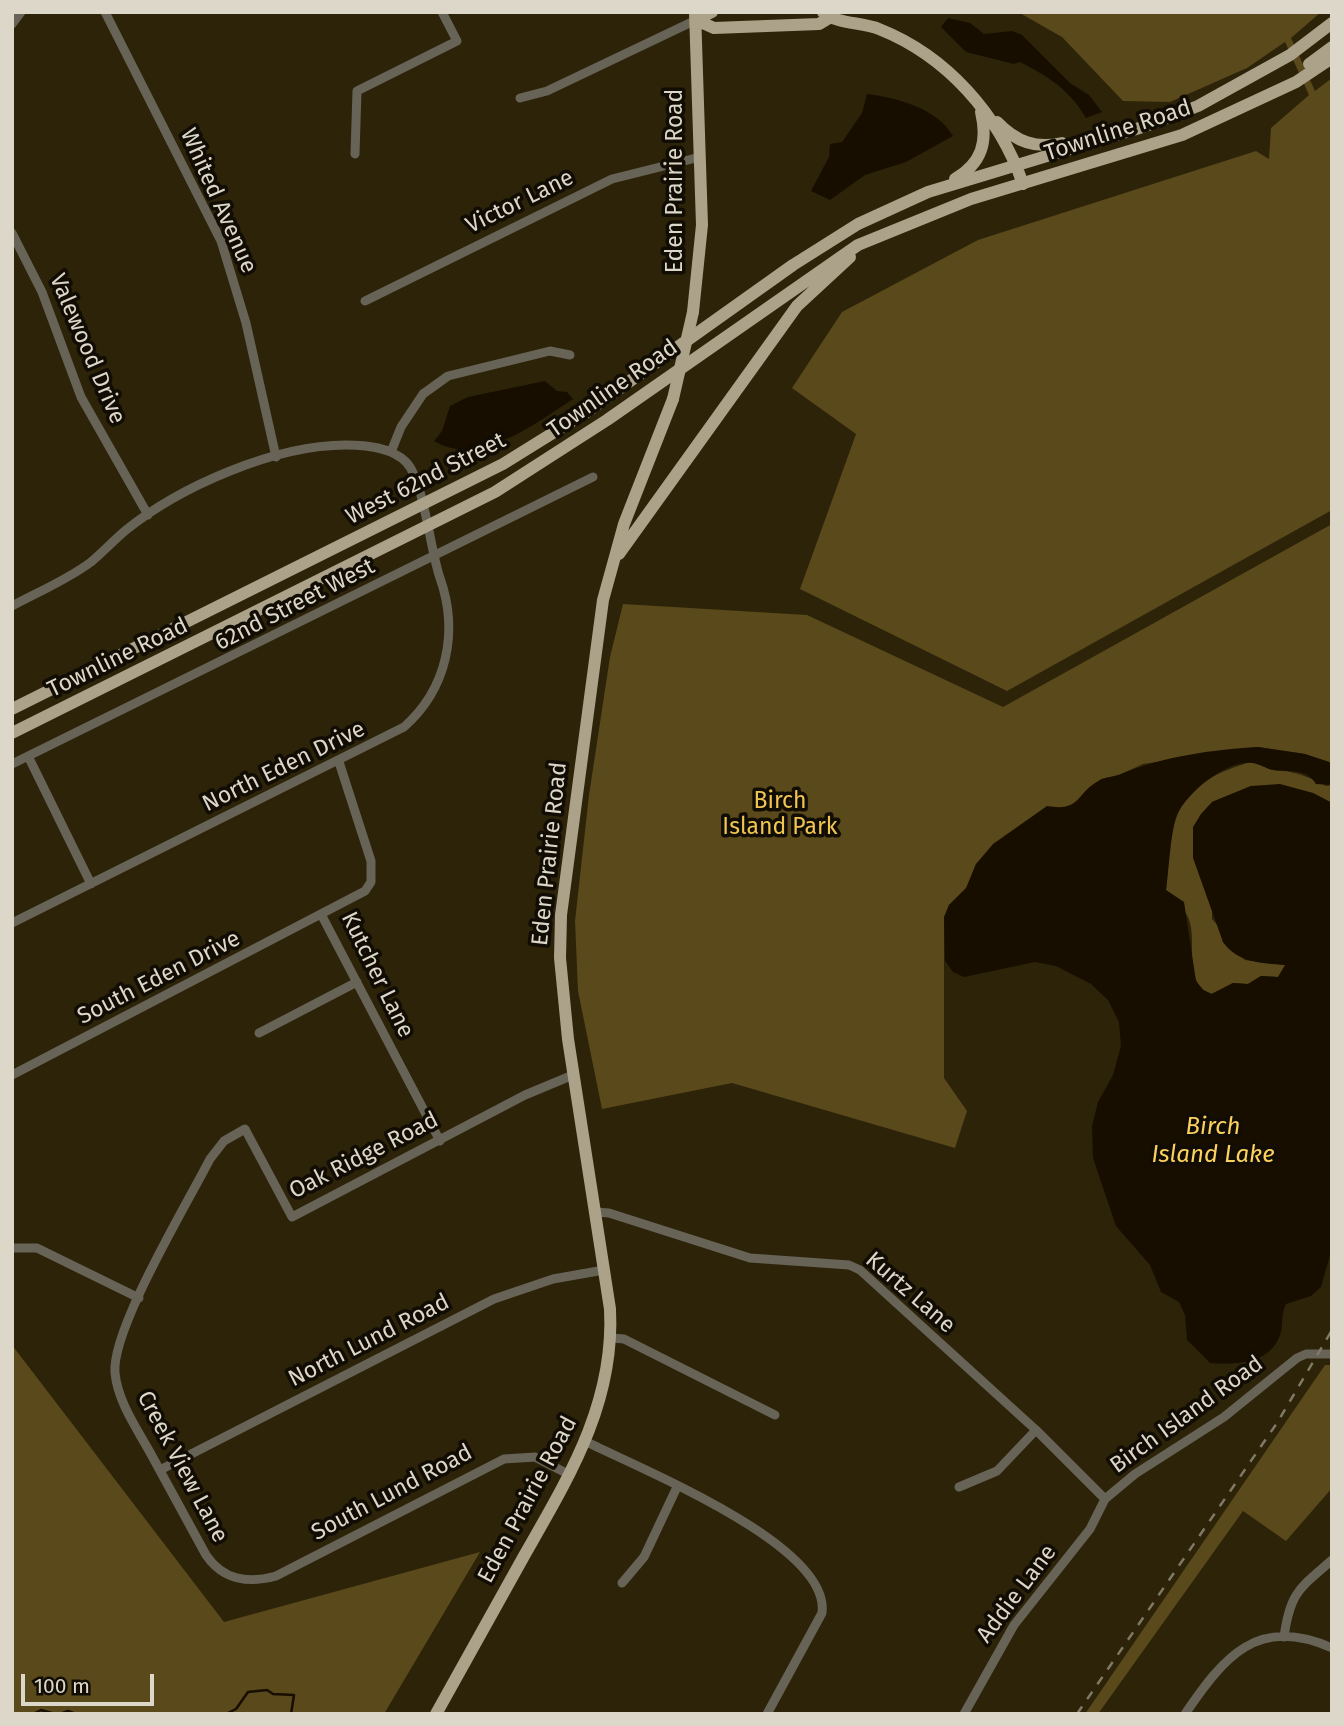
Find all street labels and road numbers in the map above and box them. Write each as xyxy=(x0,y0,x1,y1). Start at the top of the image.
street label: Eden Prairie Road xyxy=(662,89,690,273)
street label: Townline Road xyxy=(1041,94,1195,168)
street label: Whited Avenue xyxy=(174,124,262,278)
street label: Victor Lane xyxy=(462,164,578,240)
street label: Valewood Drive xyxy=(43,270,131,428)
street label: Townline Road xyxy=(543,334,683,444)
street label: West 62nd Street xyxy=(342,427,510,531)
street label: 62nd Street West xyxy=(211,553,379,657)
street label: Townline Road xyxy=(43,612,193,704)
street label: North Eden Drive xyxy=(198,716,370,818)
street label: Eden Prairie Road xyxy=(527,761,573,947)
street label: Kutcher Lane xyxy=(335,908,419,1042)
street label: South Eden Drive xyxy=(73,925,245,1031)
street label: Oak Ridge Road xyxy=(285,1107,443,1205)
street label: Kurtz Lane xyxy=(860,1247,960,1339)
street label: North Lund Road xyxy=(284,1289,454,1393)
street label: Birch Island Road xyxy=(1105,1350,1269,1480)
street label: Creek View Lane xyxy=(130,1386,234,1548)
street label: Eden Prairie Road xyxy=(472,1412,584,1588)
street label: South Lund Road xyxy=(307,1439,477,1547)
street label: Addie Lane xyxy=(971,1540,1063,1648)

